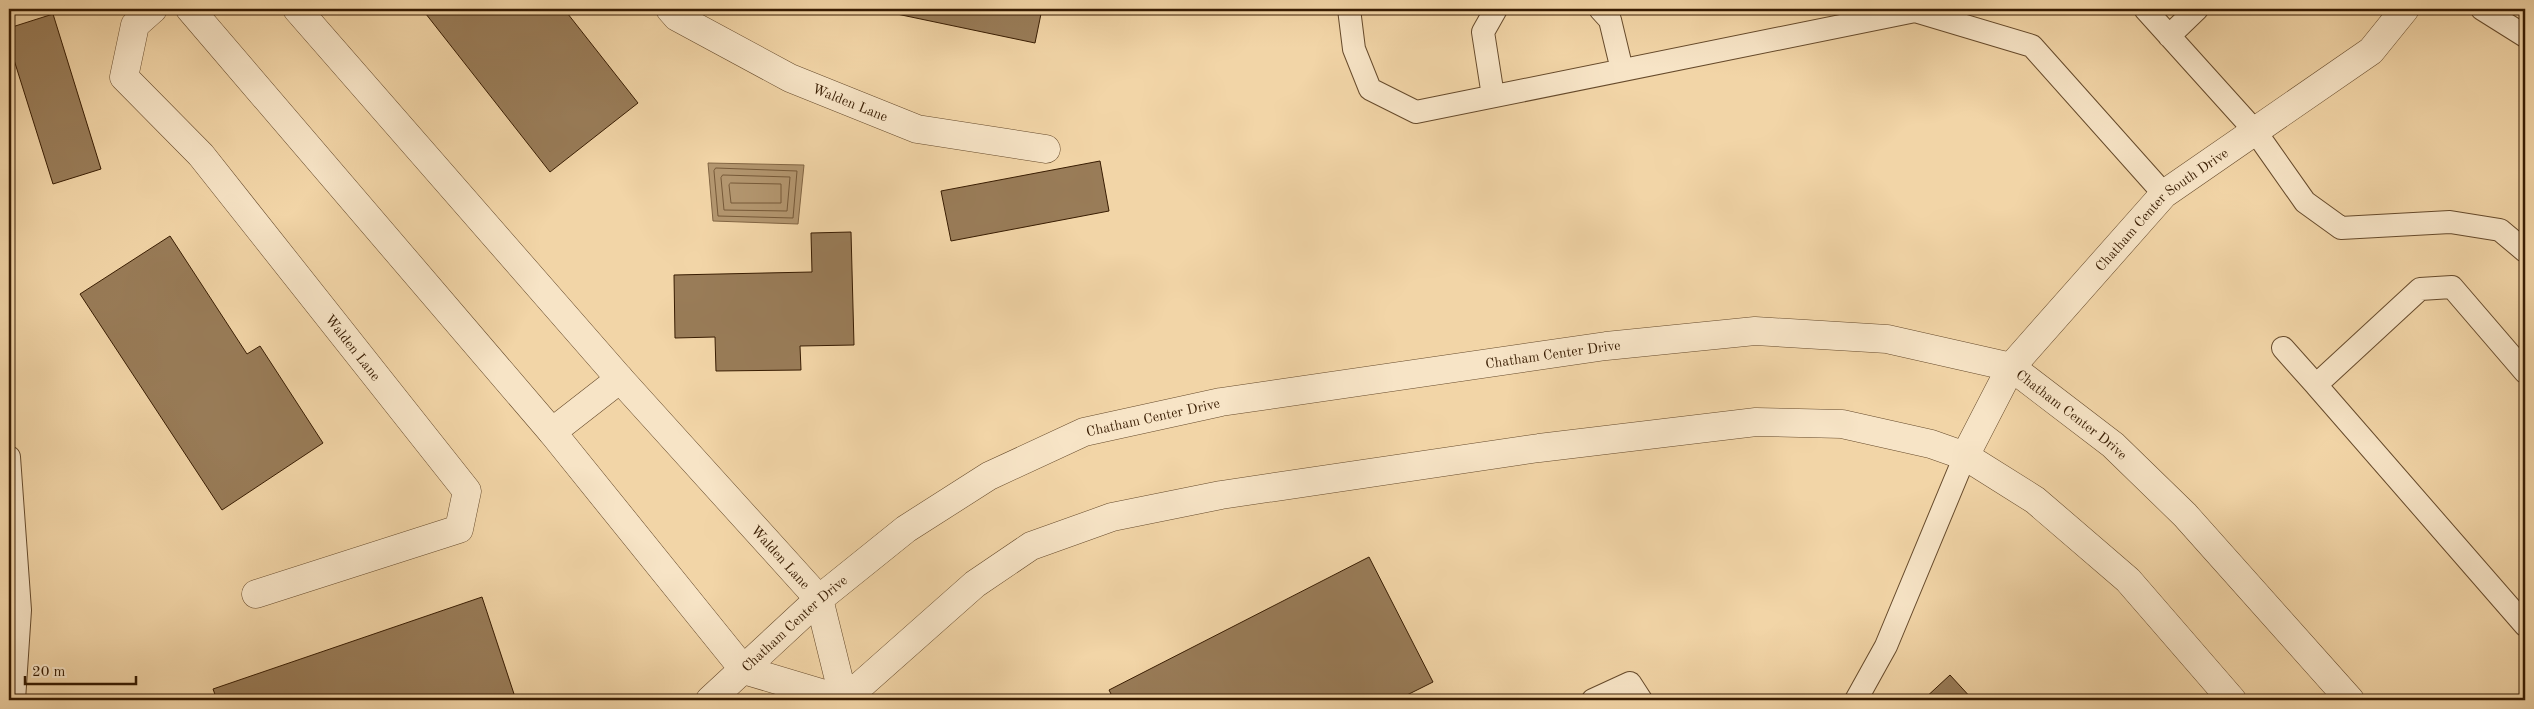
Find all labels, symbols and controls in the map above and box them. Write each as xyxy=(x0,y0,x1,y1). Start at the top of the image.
street label: Walden Lane xyxy=(810,82,890,125)
street label: Chatham Center South Drive xyxy=(2093,146,2231,274)
street label: Walden Lane xyxy=(322,312,383,384)
street label: Chatham Center Drive xyxy=(1484,339,1621,371)
street label: Chatham Center Drive xyxy=(2013,368,2129,463)
street label: Chatham Center Drive xyxy=(1085,396,1221,439)
street label: Walden Lane xyxy=(748,523,812,592)
street label: Chatham Center Drive xyxy=(739,573,850,675)
scale bar xyxy=(25,654,136,686)
text: 20 m xyxy=(32,665,66,680)

